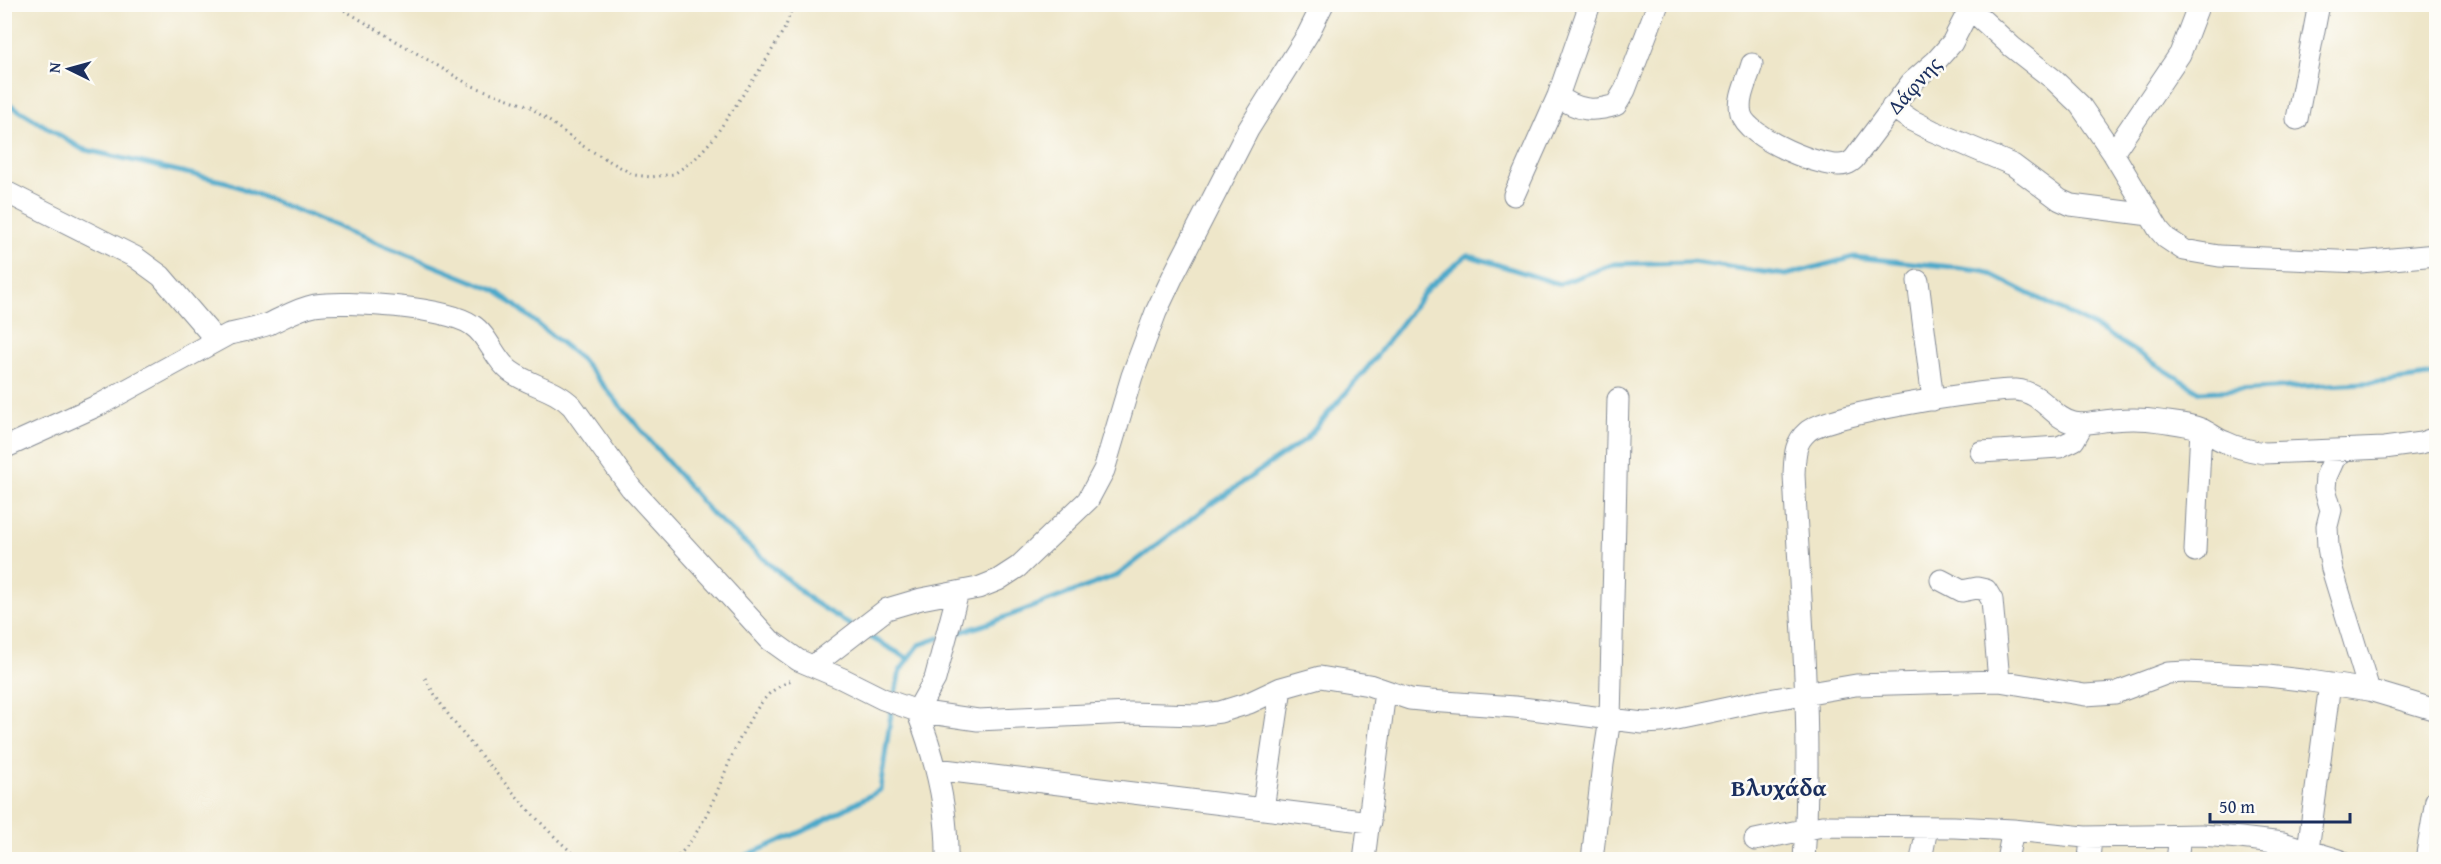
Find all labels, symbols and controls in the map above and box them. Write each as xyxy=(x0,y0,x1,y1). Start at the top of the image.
north arrow xyxy=(39,39,99,99)
street label: Δάφνης xyxy=(1880,49,1948,121)
text: N xyxy=(42,61,67,74)
district label: Βλυχάδα xyxy=(1731,770,1827,805)
scale bar xyxy=(2210,786,2350,824)
text: 50 m xyxy=(2219,793,2255,820)

